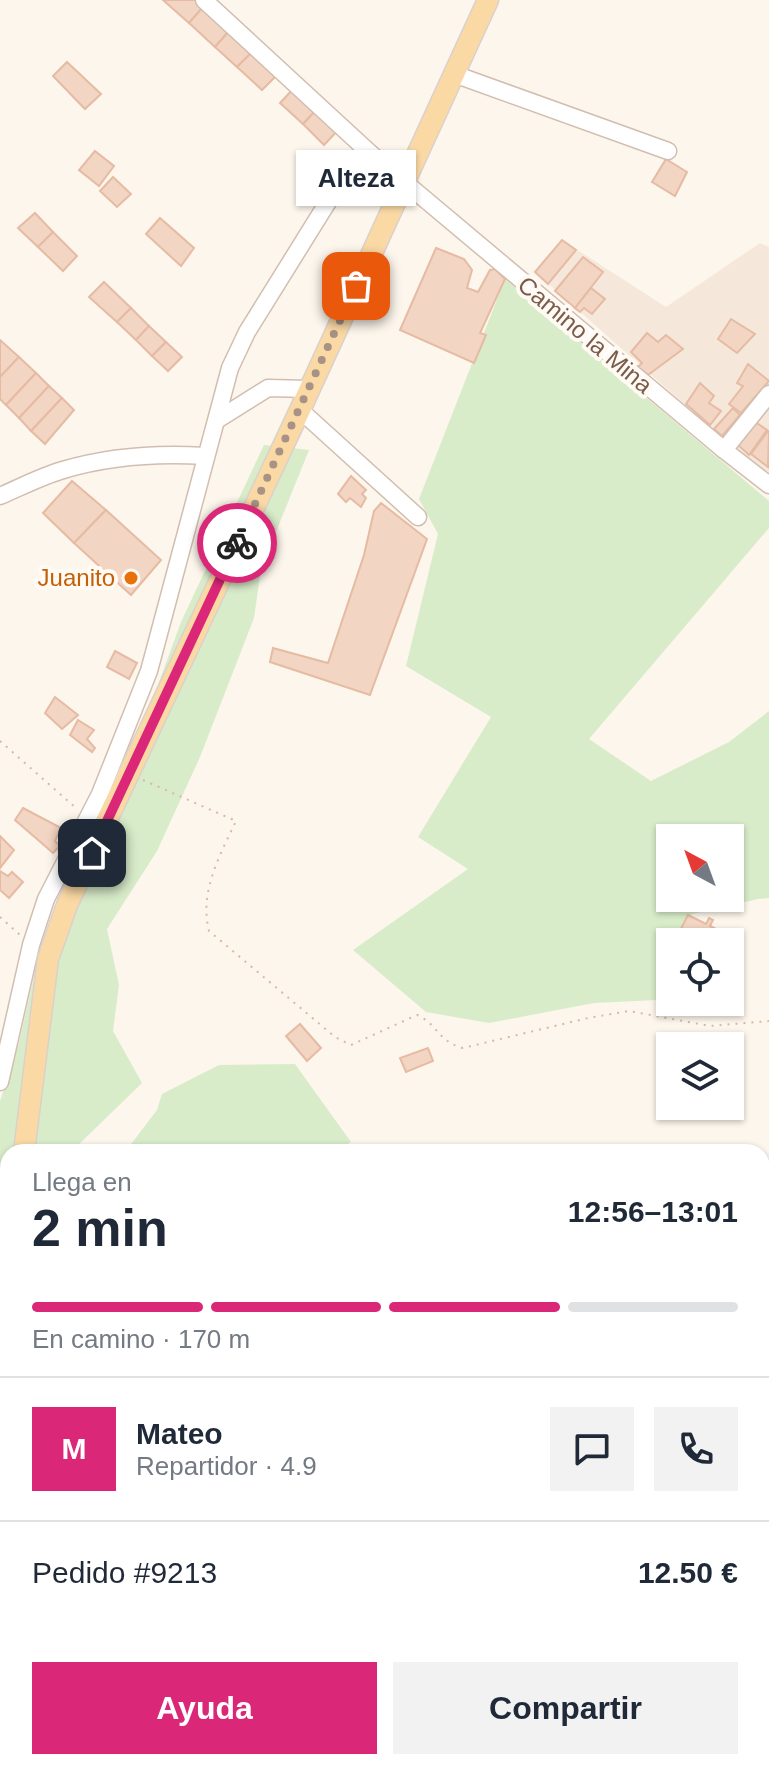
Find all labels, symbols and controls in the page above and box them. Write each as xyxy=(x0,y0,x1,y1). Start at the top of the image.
callout: Alteza xyxy=(296,150,416,206)
text: Alteza xyxy=(318,163,394,193)
pin xyxy=(322,252,390,320)
icon: bag xyxy=(334,264,378,308)
street label: Camino la Mina xyxy=(513,271,658,399)
courier xyxy=(197,503,277,583)
icon: bike xyxy=(215,521,259,565)
place label: Juanito xyxy=(38,564,115,591)
marker: Juanito xyxy=(122,569,140,587)
pin xyxy=(58,819,126,887)
north arrow xyxy=(656,824,744,912)
map controls xyxy=(656,824,744,1120)
icon: home xyxy=(70,831,114,875)
button: locate xyxy=(656,928,744,1016)
button: layers xyxy=(656,1032,744,1120)
text: Llega en xyxy=(32,1167,132,1197)
text: 12:56–13:01 xyxy=(568,1195,738,1228)
text: 2 min xyxy=(32,1199,168,1257)
text: En camino · 170 m xyxy=(32,1324,250,1354)
button: chat xyxy=(550,1407,634,1491)
button: phone xyxy=(654,1407,738,1491)
text: Mateo xyxy=(136,1417,223,1450)
text: M xyxy=(62,1432,87,1465)
text: Repartidor · 4.9 xyxy=(136,1451,317,1481)
text: Pedido #9213 xyxy=(32,1556,217,1589)
text: 12.50 € xyxy=(638,1556,738,1589)
button: Ayuda xyxy=(32,1662,377,1754)
button: Compartir xyxy=(393,1662,738,1754)

